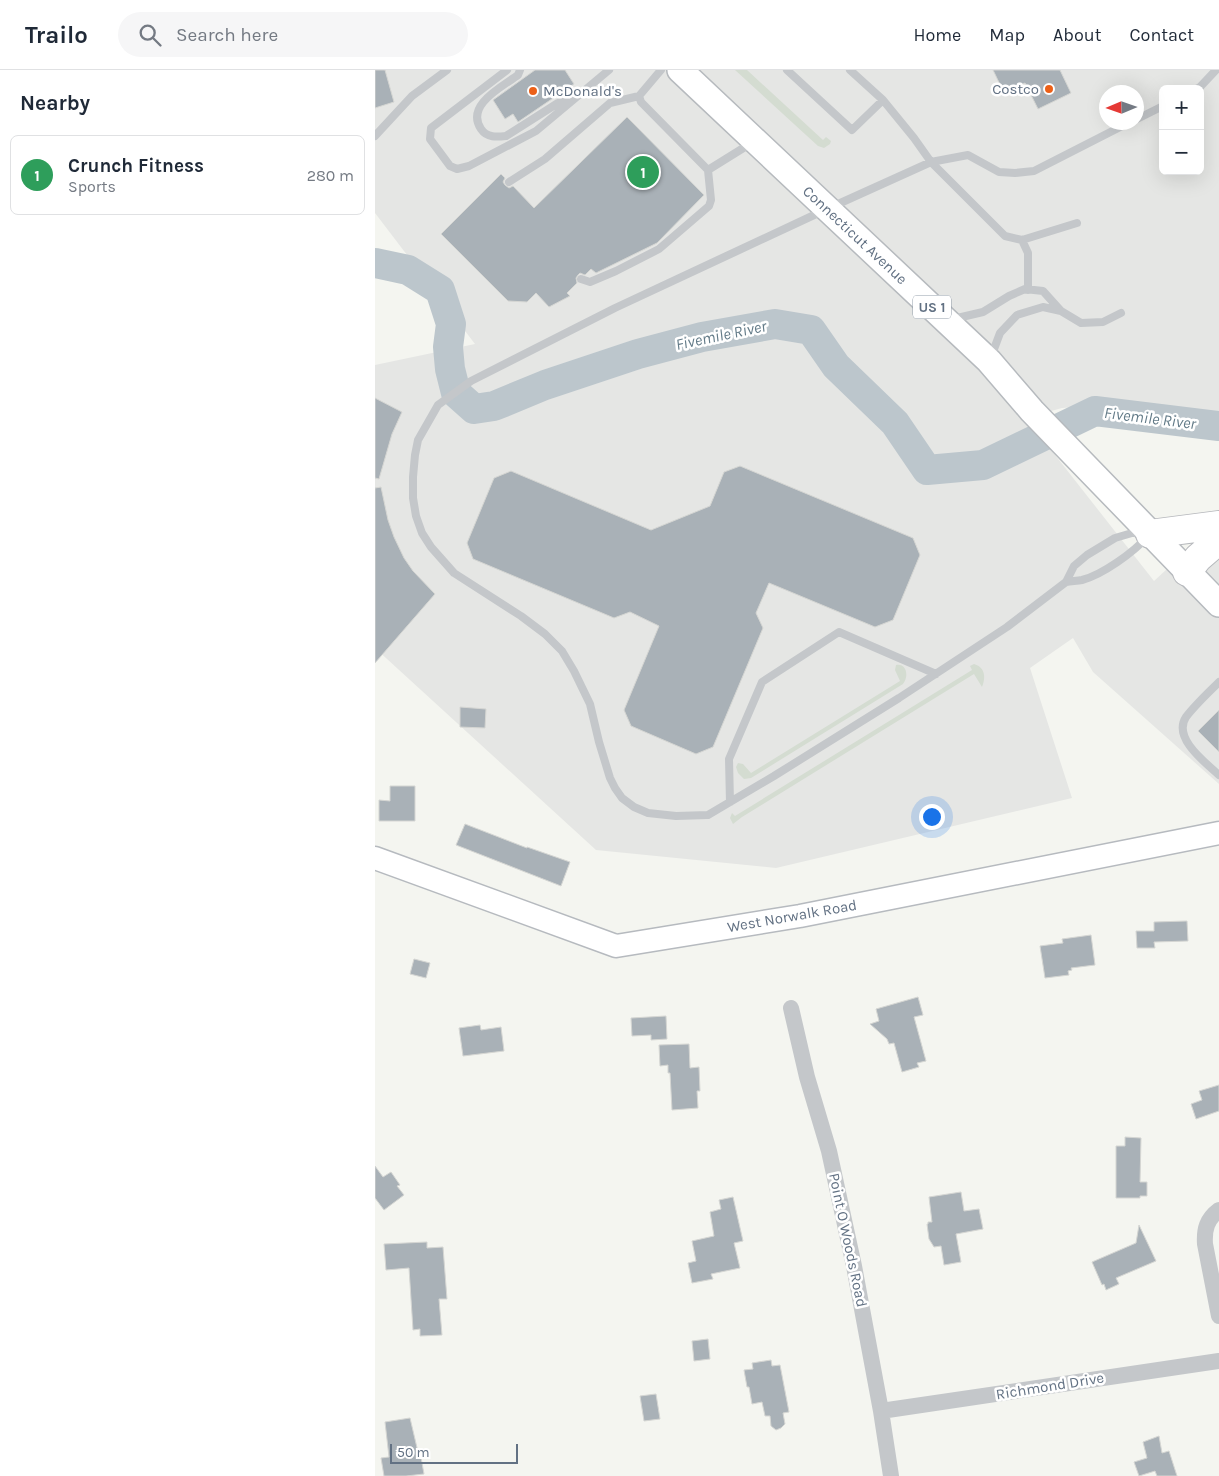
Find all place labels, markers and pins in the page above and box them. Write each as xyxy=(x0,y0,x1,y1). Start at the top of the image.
place label: Costco xyxy=(992,80,1039,98)
place label: McDonald's xyxy=(543,82,622,100)
marker: Costco xyxy=(1043,83,1055,95)
marker: McDonald's xyxy=(527,85,539,97)
pin: 1 xyxy=(627,153,659,191)

